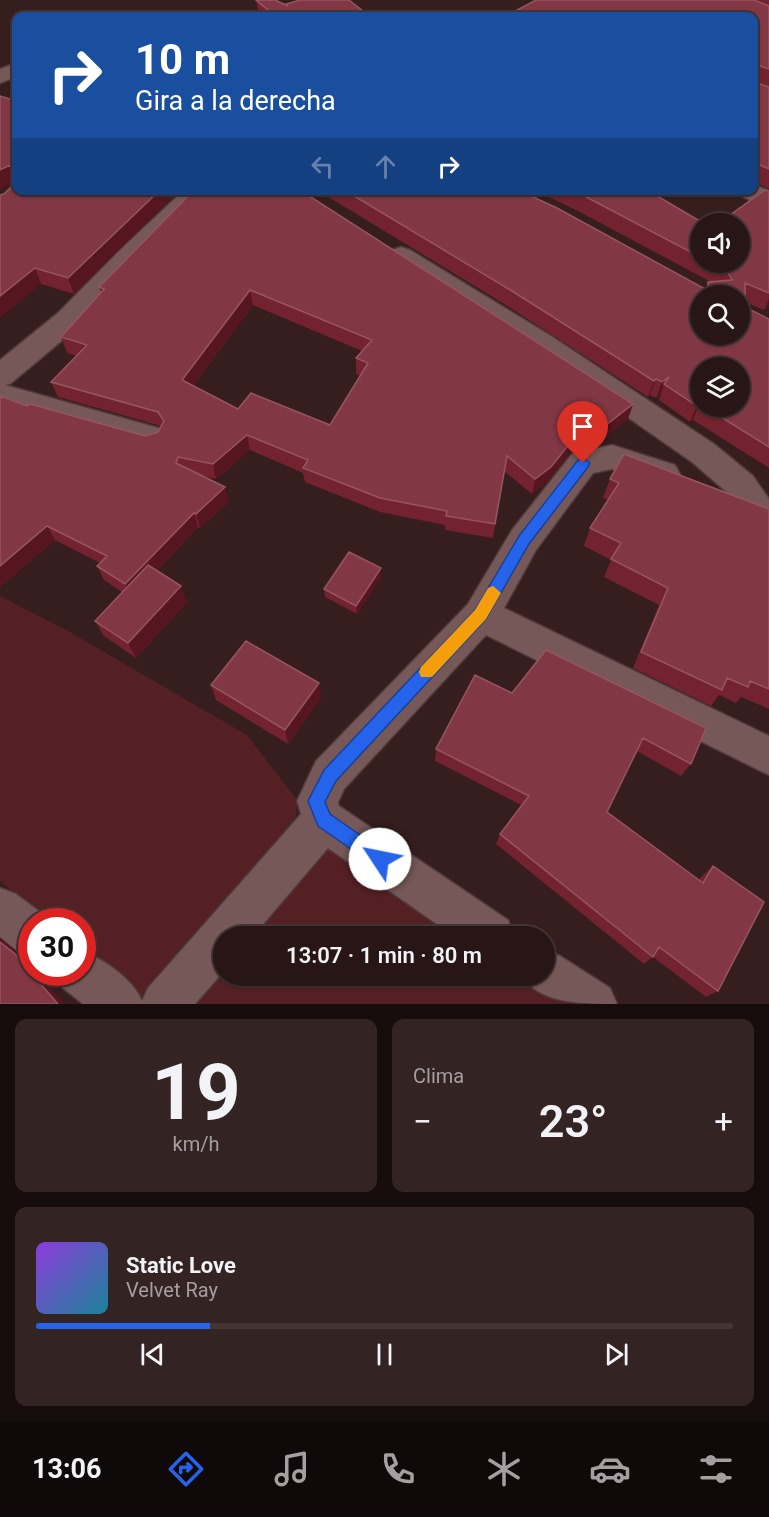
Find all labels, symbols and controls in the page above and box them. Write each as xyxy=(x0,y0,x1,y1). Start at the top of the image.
text: 10 m xyxy=(135,35,230,84)
icon: right xyxy=(36,36,114,114)
text: Gira a la derecha xyxy=(135,85,336,117)
icon: left xyxy=(306,150,339,183)
icon: ahead xyxy=(369,150,402,183)
icon: right xyxy=(432,150,465,183)
map controls xyxy=(690,213,750,417)
button: sound xyxy=(690,213,750,273)
button: search xyxy=(690,285,750,345)
button: layers xyxy=(690,357,750,417)
pin xyxy=(557,401,608,463)
icon: arrive xyxy=(566,410,599,443)
position arrow xyxy=(348,827,412,891)
speed limit sign: 30 xyxy=(18,908,96,986)
text: 13:07 · 1 min · 80 m xyxy=(286,943,482,968)
text: 19 xyxy=(151,1047,241,1138)
text: Clima xyxy=(413,1064,464,1088)
text: 23° xyxy=(539,1095,607,1148)
text: − xyxy=(413,1102,432,1141)
text: + xyxy=(714,1102,733,1141)
text: km/h xyxy=(173,1132,219,1156)
text: Static Love xyxy=(126,1253,236,1278)
text: Velvet Ray xyxy=(126,1278,218,1302)
icon: previous xyxy=(136,1338,169,1371)
icon: pause xyxy=(368,1338,401,1371)
icon: next xyxy=(600,1338,633,1371)
icon: directions xyxy=(165,1448,207,1490)
icon: music xyxy=(271,1448,313,1490)
icon: phone xyxy=(377,1448,419,1490)
icon: climate xyxy=(483,1448,525,1490)
icon: car xyxy=(589,1448,631,1490)
icon: filters xyxy=(695,1448,737,1490)
text: 13:06 xyxy=(32,1453,102,1485)

